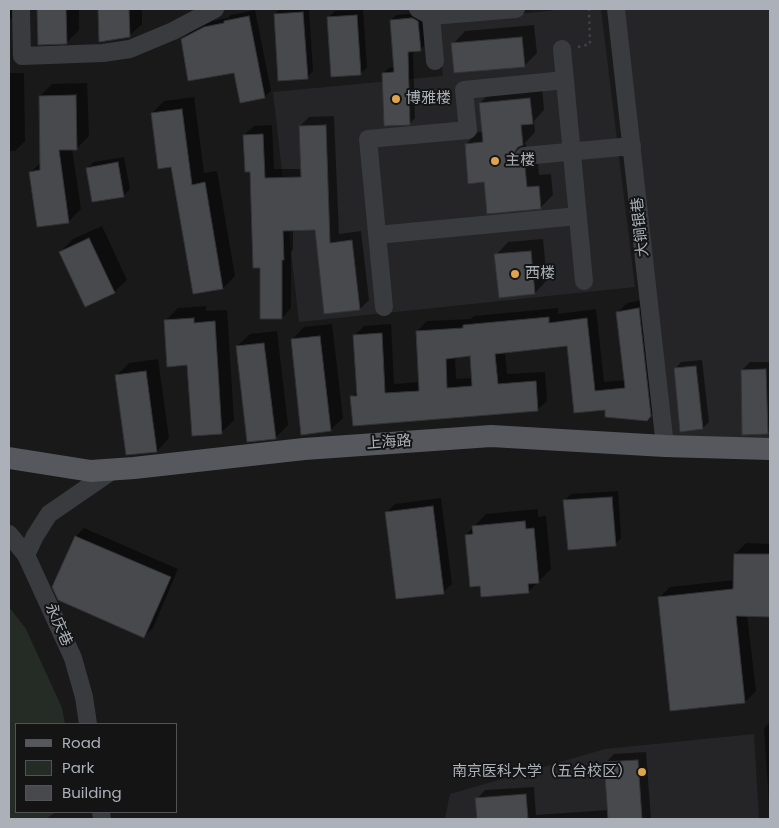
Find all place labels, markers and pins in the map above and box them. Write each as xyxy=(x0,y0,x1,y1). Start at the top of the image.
place label: 博雅楼 xyxy=(406,90,451,108)
marker: 博雅楼 xyxy=(390,93,402,105)
place label: 主楼 xyxy=(505,152,535,170)
marker: 主楼 xyxy=(489,155,501,167)
place label: 西楼 xyxy=(525,265,555,283)
marker: 西楼 xyxy=(509,268,521,280)
place label: 南京医科大学（五台校区） xyxy=(452,763,632,781)
marker: 南京医科大学（五台校区） xyxy=(636,766,648,778)

